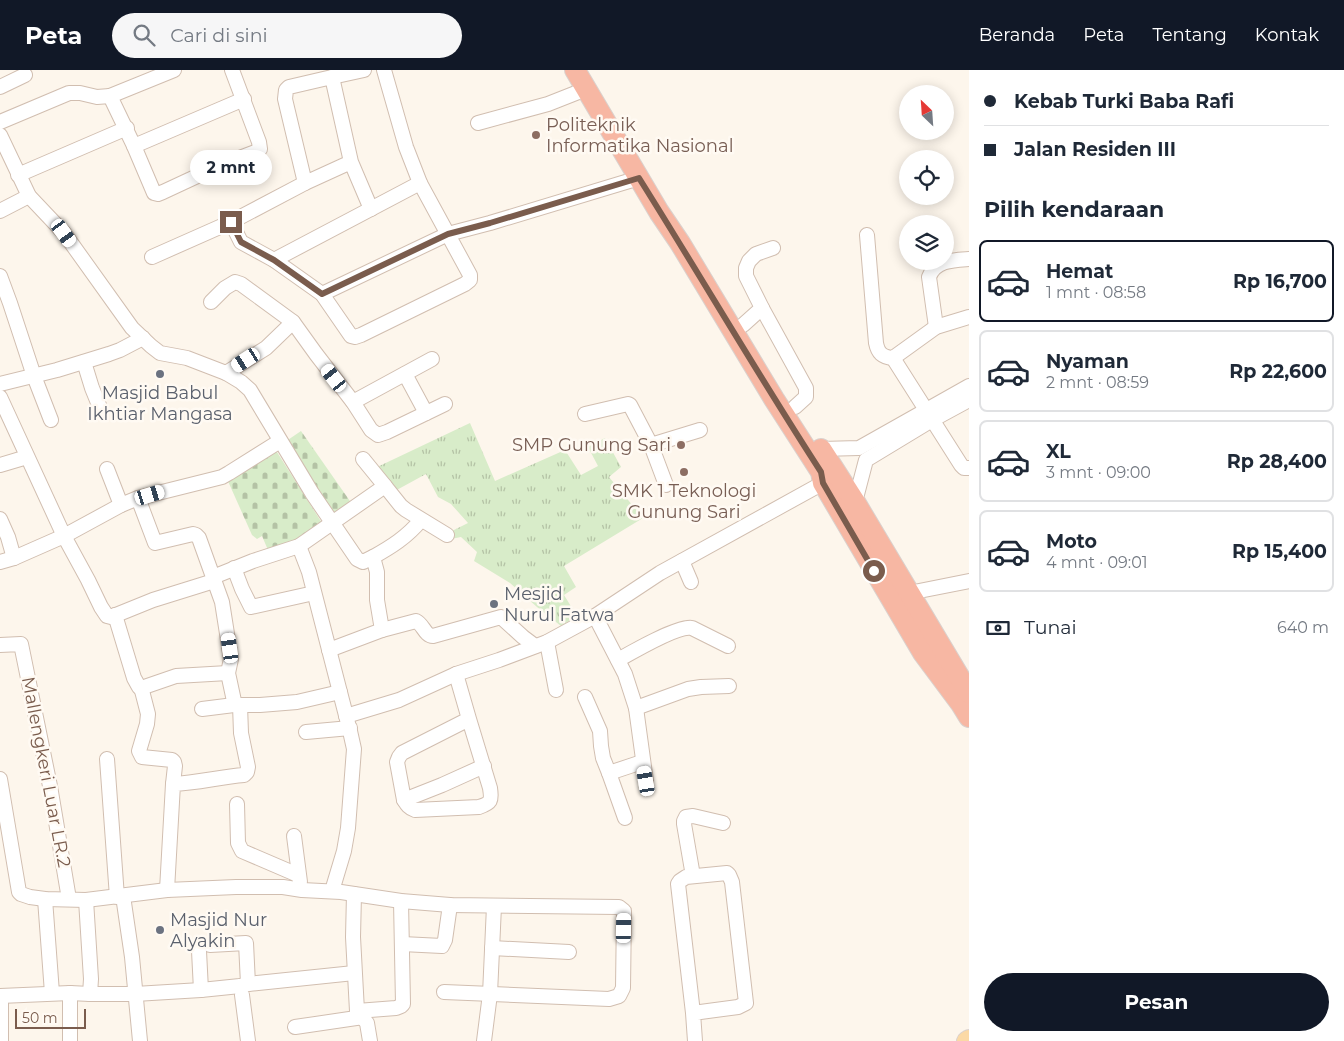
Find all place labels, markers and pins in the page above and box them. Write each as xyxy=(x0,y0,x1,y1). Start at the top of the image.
place label: Politeknik Informatika Nasional xyxy=(546,114,734,157)
marker: Politeknik Informatika Nasional xyxy=(530,129,542,141)
marker: Masjid Babul Ikhtiar Mangasa xyxy=(154,368,166,380)
place label: Masjid Babul Ikhtiar Mangasa xyxy=(87,382,233,425)
place label: SMP Gunung Sari xyxy=(512,434,671,456)
marker: SMP Gunung Sari xyxy=(675,439,687,451)
marker: SMK 1 Teknologi Gunung Sari xyxy=(678,466,690,478)
place label: SMK 1 Teknologi Gunung Sari xyxy=(612,480,756,523)
place label: Mesjid Nurul Fatwa xyxy=(504,583,614,626)
marker: Mesjid Nurul Fatwa xyxy=(488,598,500,610)
place label: Masjid Nur Alyakin xyxy=(170,909,267,952)
marker: Masjid Nur Alyakin xyxy=(154,924,166,936)

